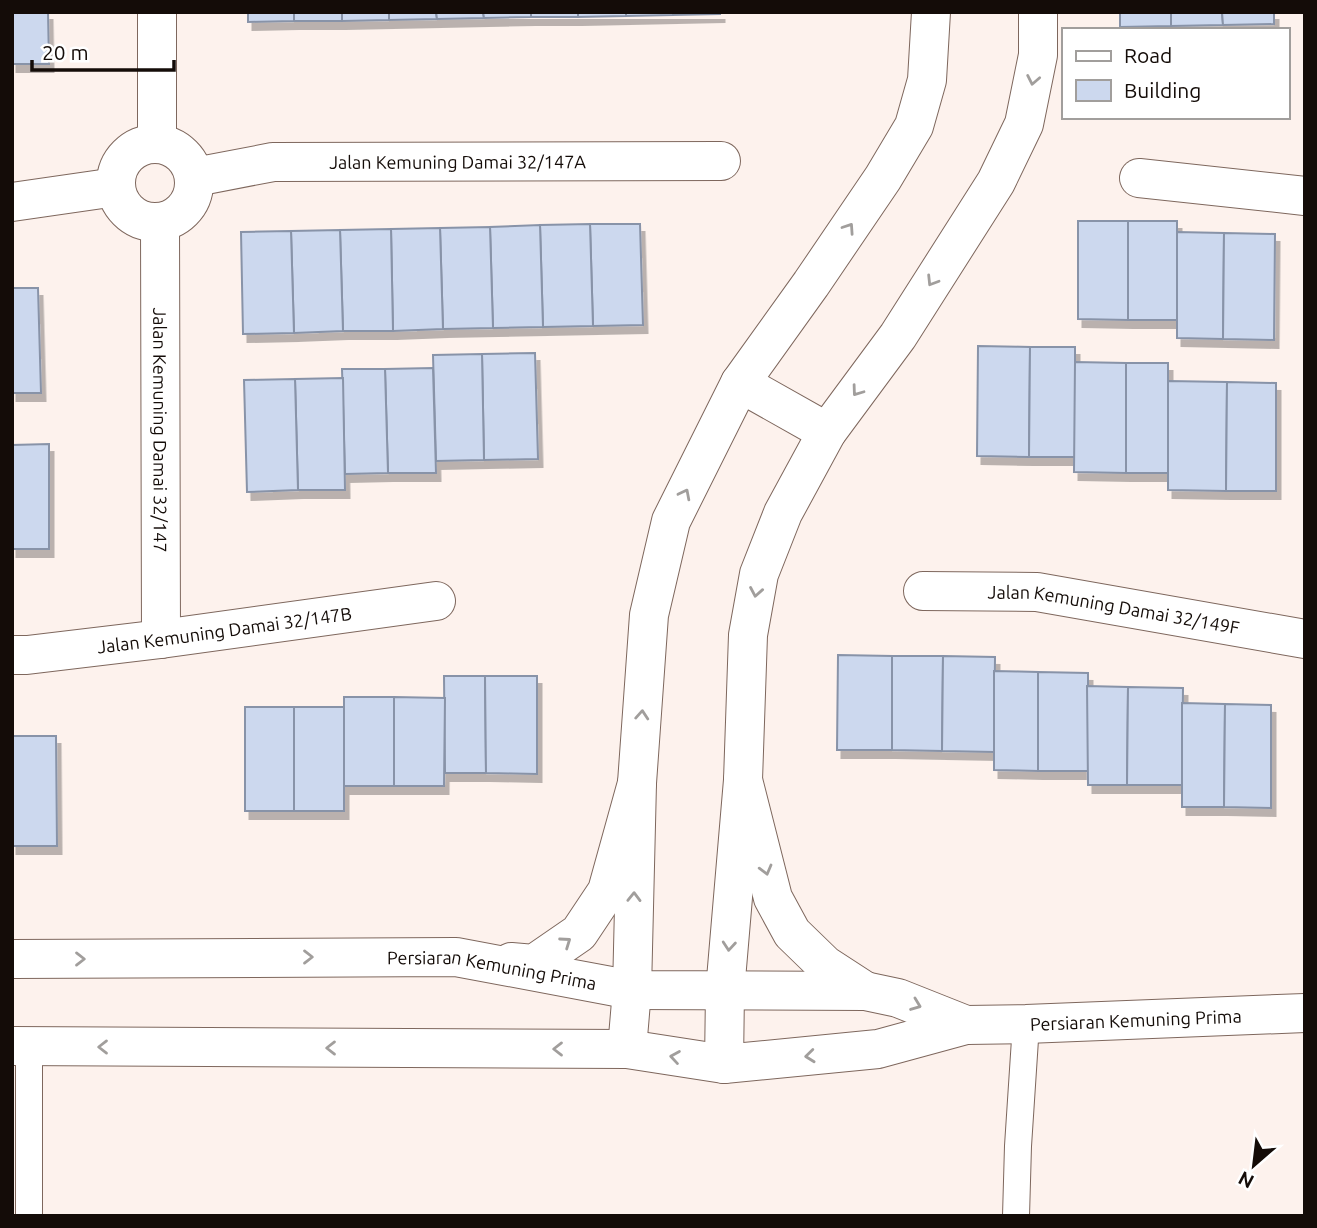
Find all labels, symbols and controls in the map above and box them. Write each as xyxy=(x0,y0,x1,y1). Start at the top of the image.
scale bar xyxy=(32,28,173,72)
legend xyxy=(1062,28,1289,119)
text: 20 m xyxy=(42,40,89,64)
text: Road xyxy=(1124,43,1172,67)
one-way arrow xyxy=(1026,74,1041,86)
text: Building xyxy=(1124,78,1201,102)
street label: Jalan Kemuning Damai 32/147A xyxy=(329,151,586,172)
one-way arrow xyxy=(841,223,853,236)
one-way arrow xyxy=(927,274,940,287)
street label: Jalan Kemuning Damai 32/147 xyxy=(150,307,171,553)
one-way arrow xyxy=(853,383,865,396)
one-way arrow xyxy=(676,489,690,501)
street label: Jalan Kemuning Damai 32/149F xyxy=(988,582,1241,637)
one-way arrow xyxy=(749,586,764,598)
street label: Jalan Kemuning Damai 32/147B xyxy=(96,603,353,657)
one-way arrow xyxy=(634,710,649,721)
one-way arrow xyxy=(758,864,772,876)
one-way arrow xyxy=(627,892,642,903)
one-way arrow xyxy=(558,938,571,950)
one-way arrow xyxy=(722,941,737,952)
street label: Persiaran Kemuning Prima xyxy=(387,946,598,993)
one-way arrow xyxy=(303,950,314,965)
one-way arrow xyxy=(76,951,86,967)
one-way arrow xyxy=(910,997,922,1011)
street label: Persiaran Kemuning Prima xyxy=(1030,1006,1242,1034)
one-way arrow xyxy=(98,1039,109,1054)
one-way arrow xyxy=(325,1040,336,1055)
one-way arrow xyxy=(553,1041,564,1056)
one-way arrow xyxy=(805,1048,816,1063)
one-way arrow xyxy=(669,1050,681,1065)
north arrow xyxy=(1219,1130,1289,1200)
text: N xyxy=(1235,1167,1257,1193)

